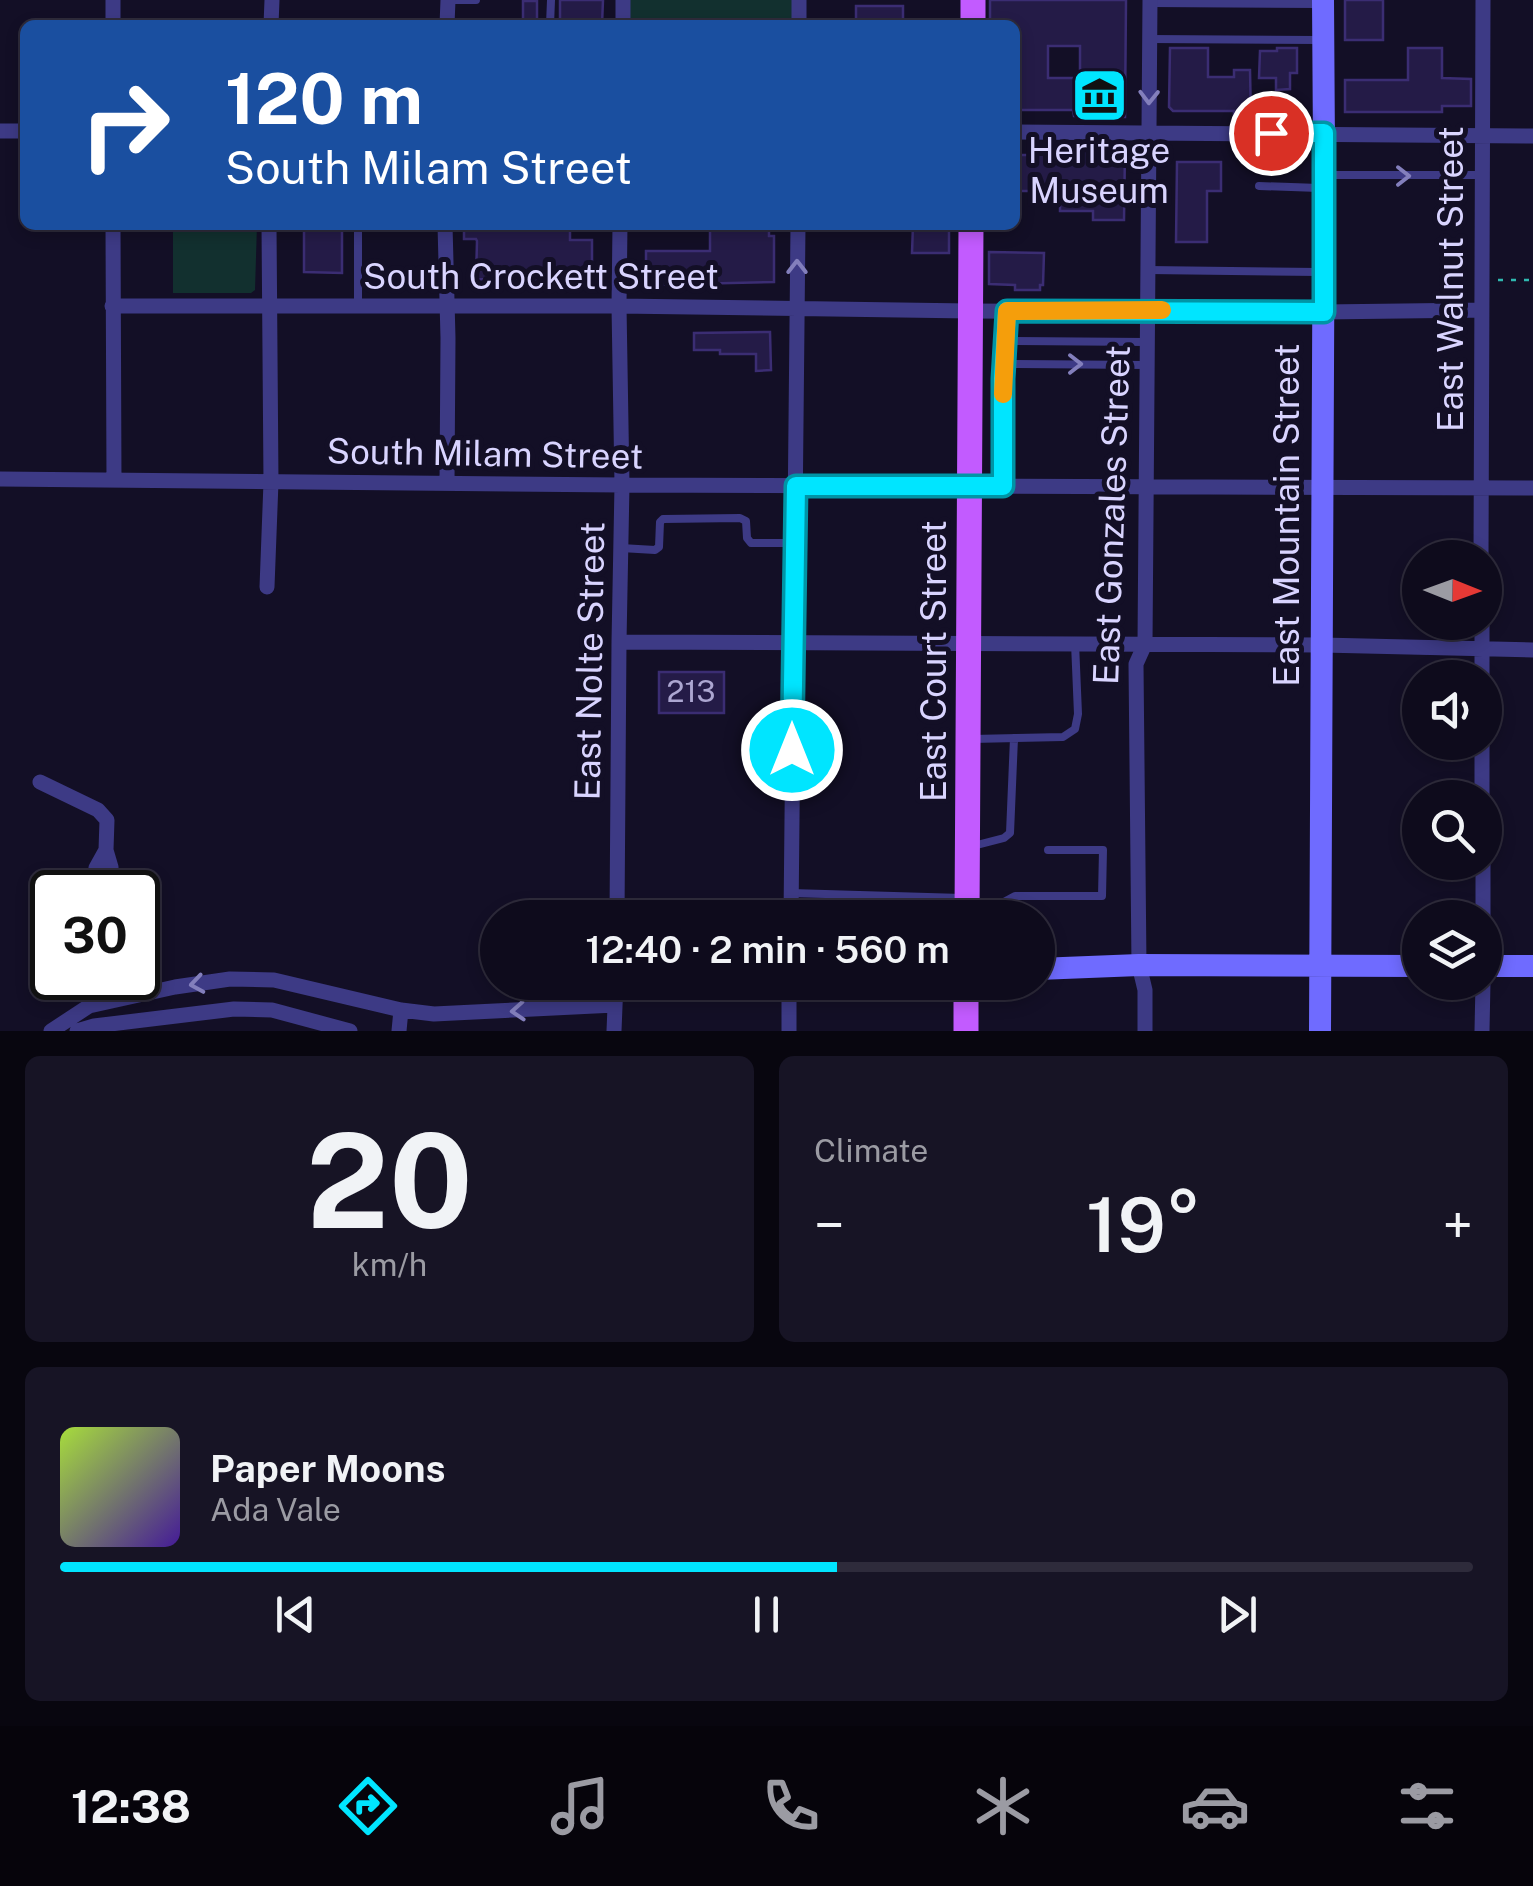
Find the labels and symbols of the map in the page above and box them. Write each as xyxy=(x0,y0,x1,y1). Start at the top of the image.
museum icon: Heritage Museum xyxy=(1069,65,1129,125)
one-way arrow xyxy=(1138,90,1160,106)
pin xyxy=(1229,91,1314,176)
street label: East Walnut Street xyxy=(1430,126,1471,432)
place label: Heritage Museum xyxy=(1028,130,1170,211)
one-way arrow xyxy=(1396,165,1411,187)
street label: South Crockett Street xyxy=(363,256,719,297)
one-way arrow xyxy=(786,259,808,274)
street label: East Mountain Street xyxy=(1266,343,1307,687)
street label: East Gonzales Street xyxy=(1085,344,1138,685)
one-way arrow xyxy=(1068,354,1084,375)
street label: South Milam Street xyxy=(326,430,644,477)
street label: East Court Street xyxy=(913,520,954,802)
street label: East Nolte Street xyxy=(567,521,612,801)
north arrow xyxy=(1402,540,1502,640)
house number: 213 xyxy=(667,673,716,709)
position arrow xyxy=(740,698,844,802)
speed limit sign: 30 xyxy=(30,870,160,1000)
one-way arrow xyxy=(189,973,205,994)
one-way arrow xyxy=(509,1000,525,1021)

